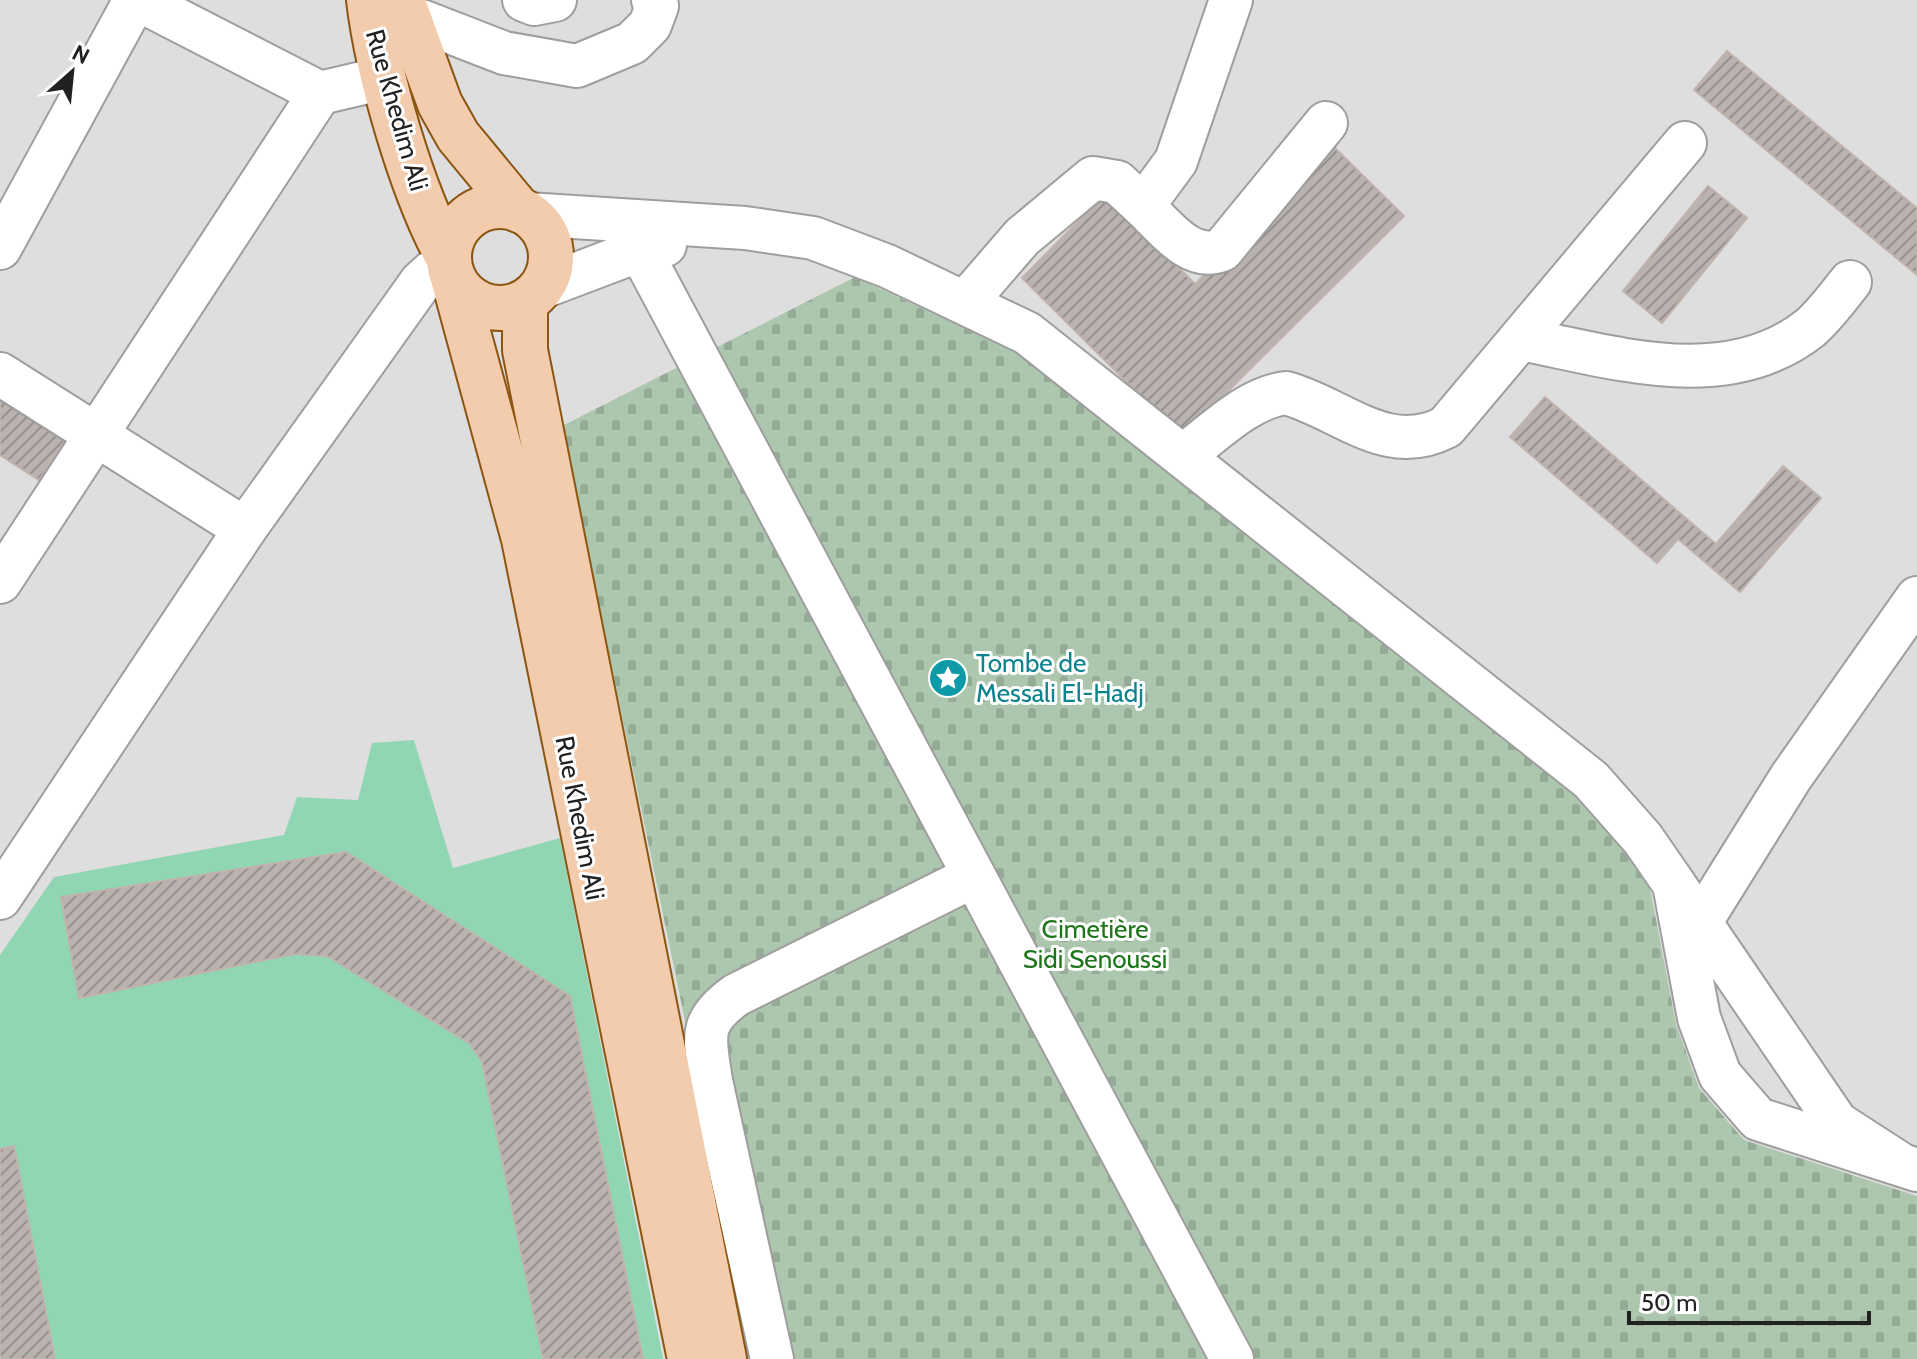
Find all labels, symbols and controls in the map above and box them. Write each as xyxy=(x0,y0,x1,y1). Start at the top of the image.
street label: Rue Khedim Ali xyxy=(359,26,435,194)
north arrow xyxy=(32,32,112,112)
text: N xyxy=(68,39,94,70)
place label: Tombe de Messali El-Hadj xyxy=(976,647,1144,709)
place icon: Tombe de Messali El-Hadj xyxy=(927,657,969,699)
street label: Rue Khedim Ali xyxy=(548,733,612,903)
park label: Cimetière Sidi Senoussi xyxy=(1023,913,1167,975)
scale bar xyxy=(1629,1275,1869,1325)
text: 50 m xyxy=(1641,1288,1697,1317)

